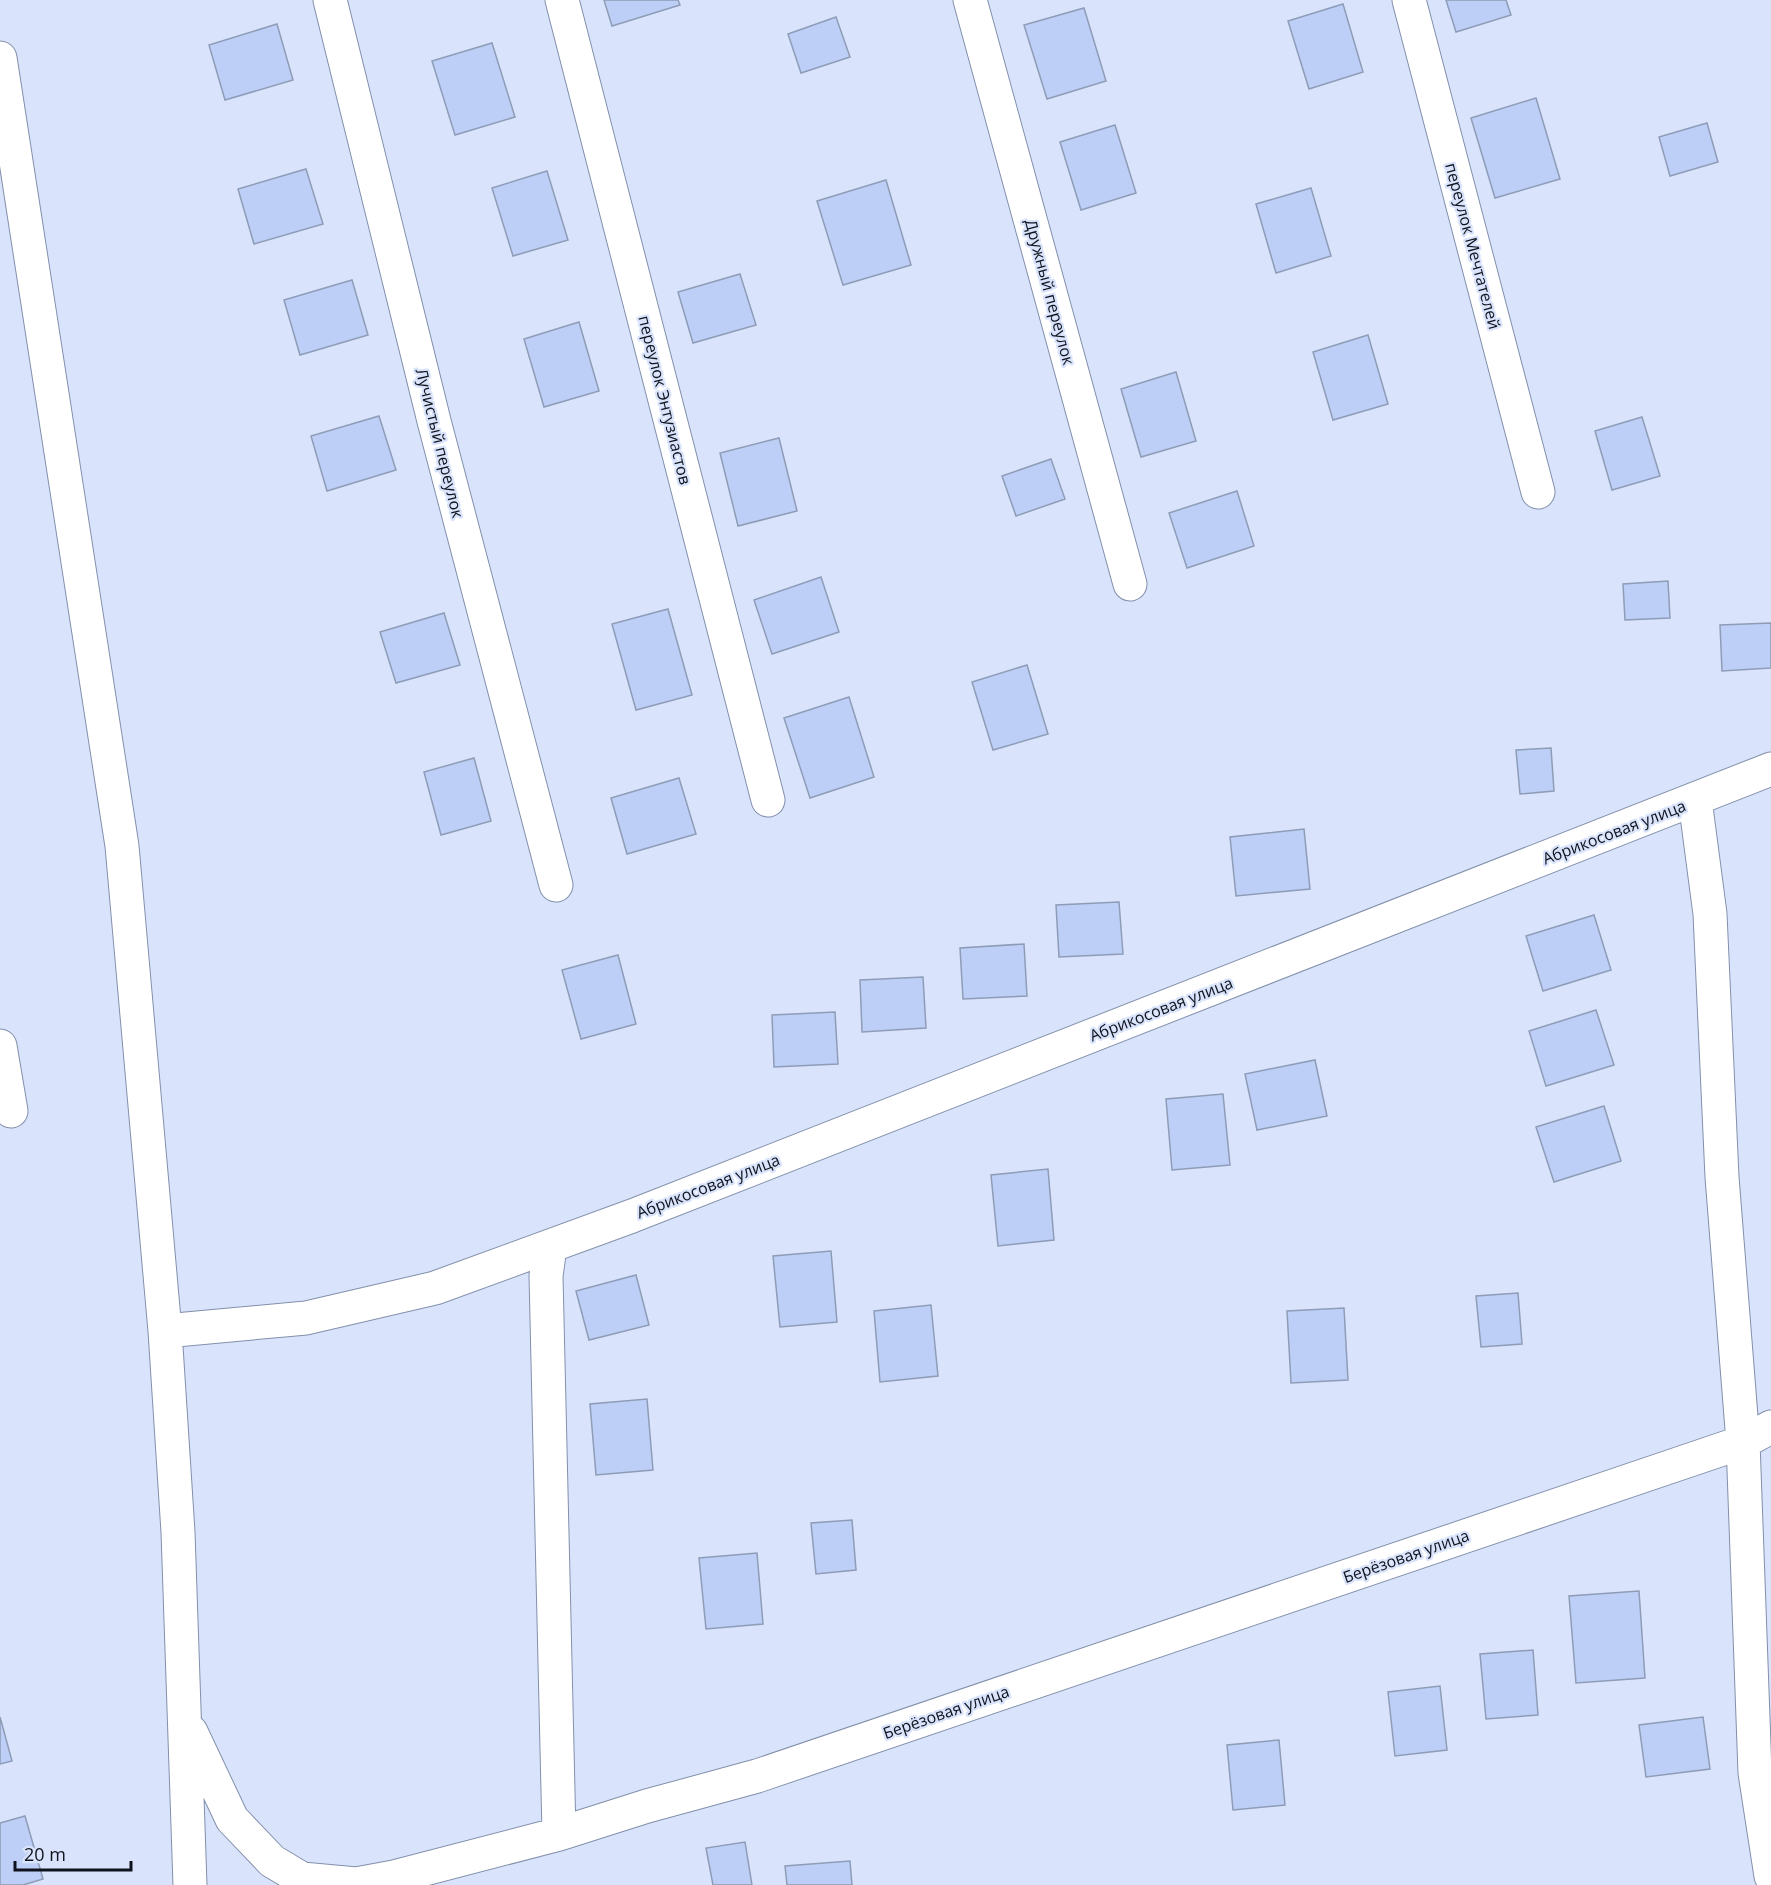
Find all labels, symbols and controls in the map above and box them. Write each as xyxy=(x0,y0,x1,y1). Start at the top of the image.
street label: переулок Мечтателей xyxy=(1440,160,1506,332)
street label: Дружный переулок xyxy=(1020,217,1080,368)
street label: переулок Энтузиастов xyxy=(633,313,697,487)
street label: Лучистый переулок xyxy=(411,366,469,521)
street label: Абрикосовая улица xyxy=(1539,794,1689,870)
street label: Абрикосовая улица xyxy=(1086,971,1236,1047)
street label: Абрикосовая улица xyxy=(633,1148,783,1224)
street label: Берёзовая улица xyxy=(1340,1524,1472,1588)
street label: Берёзовая улица xyxy=(880,1680,1012,1744)
scale bar xyxy=(15,1834,130,1872)
text: 20 m xyxy=(24,1842,66,1866)

